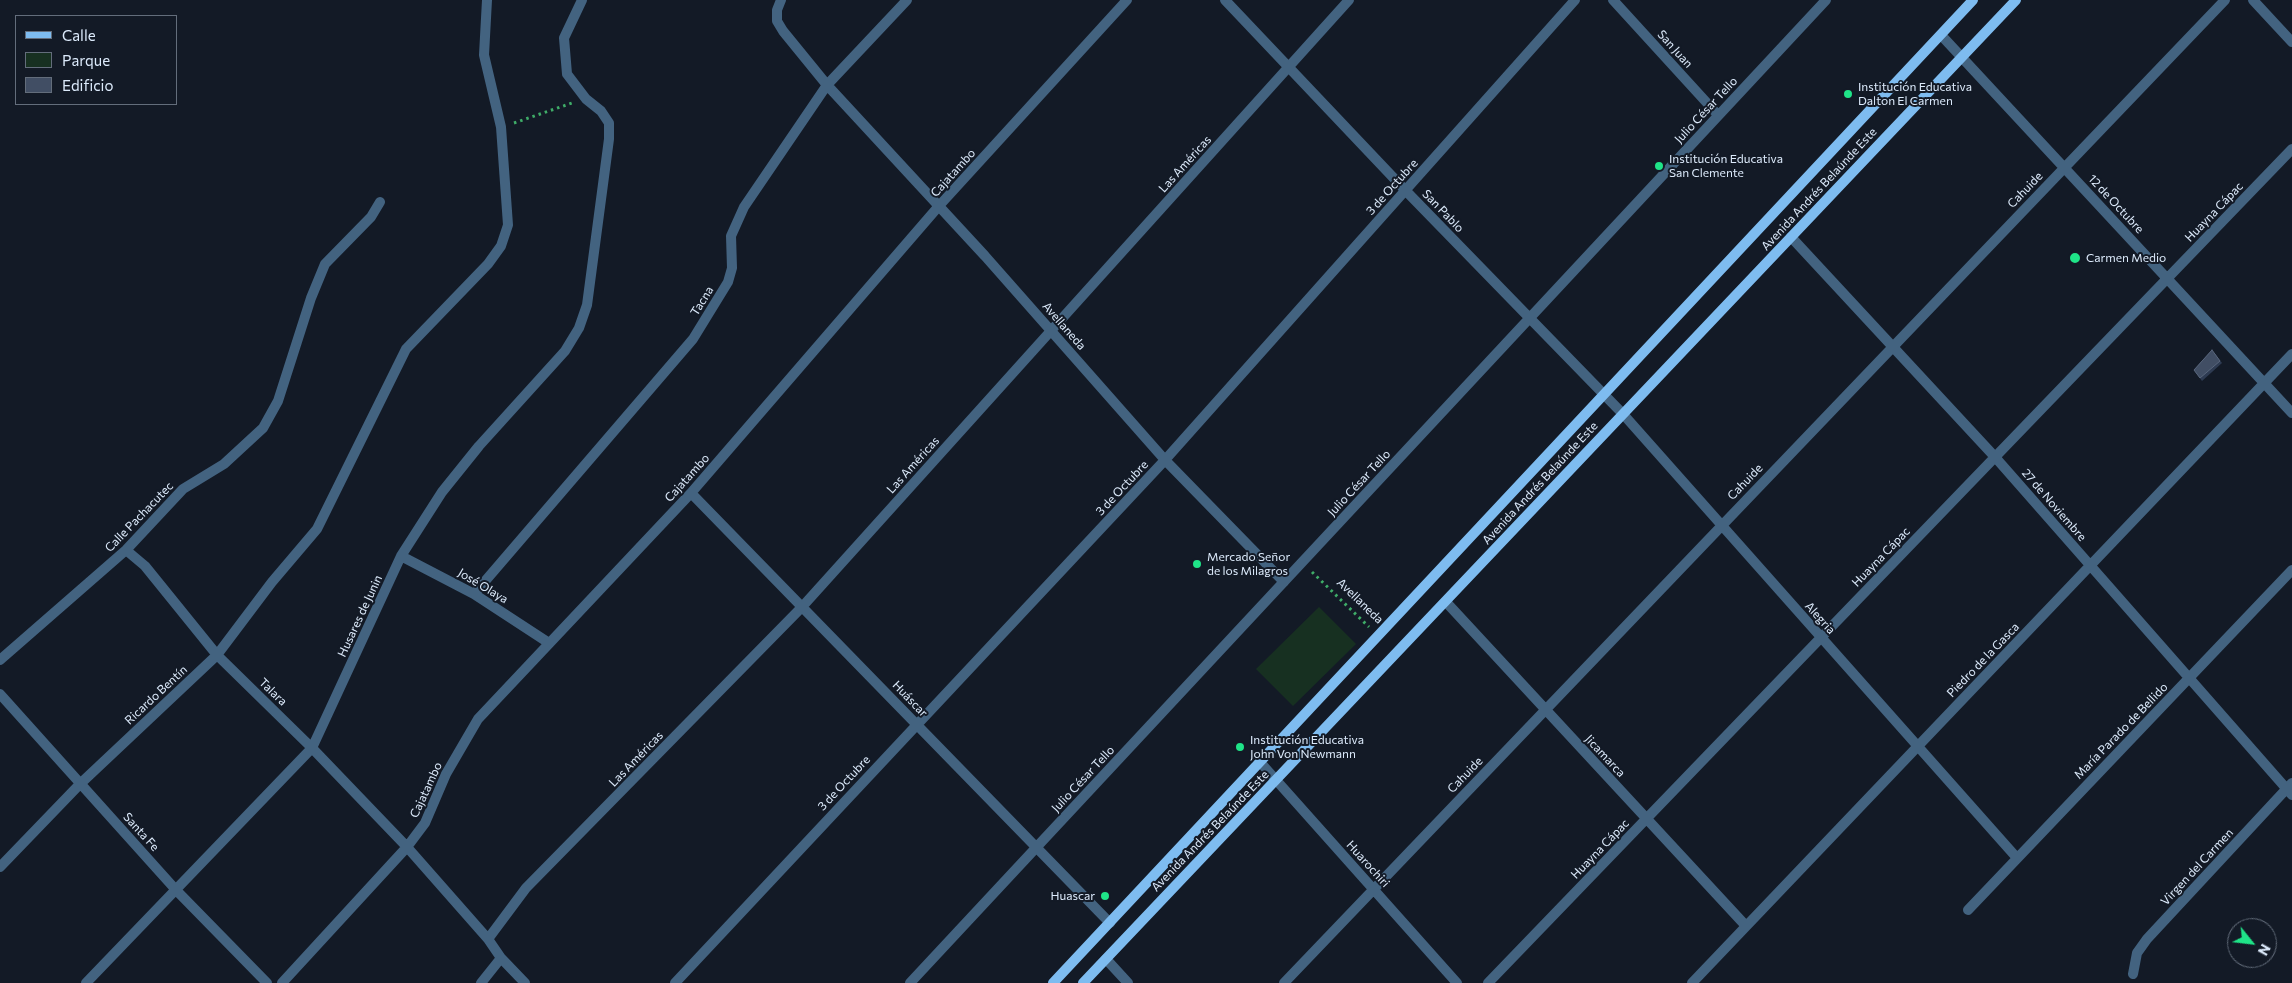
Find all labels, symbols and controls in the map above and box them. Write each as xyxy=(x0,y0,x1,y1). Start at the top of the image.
legend xyxy=(15,15,178,105)
text: Calle xyxy=(62,26,96,44)
street label: San Juan xyxy=(1654,27,1696,71)
text: Parque xyxy=(62,51,110,69)
street label: Julio César Tello xyxy=(1672,74,1740,146)
text: Edificio xyxy=(62,76,113,94)
place label: Institución Educativa Dalton El Carmen xyxy=(1858,80,1972,108)
marker: Institución Educativa Dalton El Carmen xyxy=(1842,88,1854,100)
street label: Avenida Andrés Belaúnde Este xyxy=(1758,125,1880,253)
street label: Las Américas xyxy=(1156,133,1214,195)
street label: Cajatambo xyxy=(928,146,978,200)
place label: Institución Educativa San Clemente xyxy=(1669,152,1783,180)
street label: 3 de Octubre xyxy=(1363,156,1421,218)
marker: Institución Educativa San Clemente xyxy=(1653,160,1665,172)
street label: Cahuide xyxy=(2004,169,2046,211)
street label: 12 de Octubre xyxy=(2085,172,2147,236)
street label: Huayna Cápac xyxy=(2182,179,2246,245)
street label: San Pablo xyxy=(1419,187,1467,235)
marker: Carmen Medio xyxy=(2068,251,2082,265)
place label: Carmen Medio xyxy=(2086,251,2166,265)
street label: Tacna xyxy=(687,284,717,318)
street label: Avellaneda xyxy=(1039,299,1089,353)
street label: Avenida Andrés Belaúnde Este xyxy=(1479,419,1601,547)
street label: Las Américas xyxy=(884,434,942,496)
street label: Julio César Tello xyxy=(1325,447,1393,519)
street label: Cajatambo xyxy=(662,451,712,505)
street label: 3 de Octubre xyxy=(1093,457,1151,519)
street label: Cahuide xyxy=(1724,461,1766,503)
street label: 27 de Noviembre xyxy=(2019,466,2089,544)
street label: Calle Pachacutec xyxy=(102,479,176,555)
street label: Huayna Cápac xyxy=(1849,524,1913,590)
place label: Mercado Señor de los Milagros xyxy=(1207,550,1290,578)
marker: Mercado Señor de los Milagros xyxy=(1191,558,1203,570)
street label: José Olaya xyxy=(455,565,511,607)
street label: Husares de Junin xyxy=(335,573,385,659)
street label: Avellaneda xyxy=(1334,575,1386,627)
street label: Alegria xyxy=(1802,599,1838,637)
street label: Piedro de la Gasca xyxy=(1944,620,2022,700)
street label: Ricardo Bentín xyxy=(122,662,190,728)
street label: Talara xyxy=(256,675,290,709)
street label: Huáscar xyxy=(889,678,931,720)
street label: María Parado de Bellido xyxy=(2071,680,2171,782)
street label: Las Américas xyxy=(606,728,666,790)
street label: Jicamarca xyxy=(1582,732,1628,780)
place label: Institución Educativa John Von Newmann xyxy=(1250,733,1364,761)
marker: Institución Educativa John Von Newmann xyxy=(1234,741,1246,753)
street label: Julio César Tello xyxy=(1049,743,1117,815)
street label: 3 de Octubre xyxy=(815,752,873,814)
street label: Cahuide xyxy=(1444,754,1486,796)
street label: Cajatambo xyxy=(407,760,445,820)
street label: Avenida Andrés Belaúnde Este xyxy=(1148,768,1272,894)
street label: Santa Fe xyxy=(120,810,162,854)
street label: Huayna Cápac xyxy=(1568,816,1632,882)
street label: Virgen del Carmen xyxy=(2158,826,2236,908)
street label: Huarochiri xyxy=(1343,838,1393,890)
place label: Huascar xyxy=(1051,889,1095,903)
marker: Huascar xyxy=(1099,890,1111,902)
north arrow xyxy=(2227,918,2277,968)
text: N xyxy=(2255,941,2275,959)

